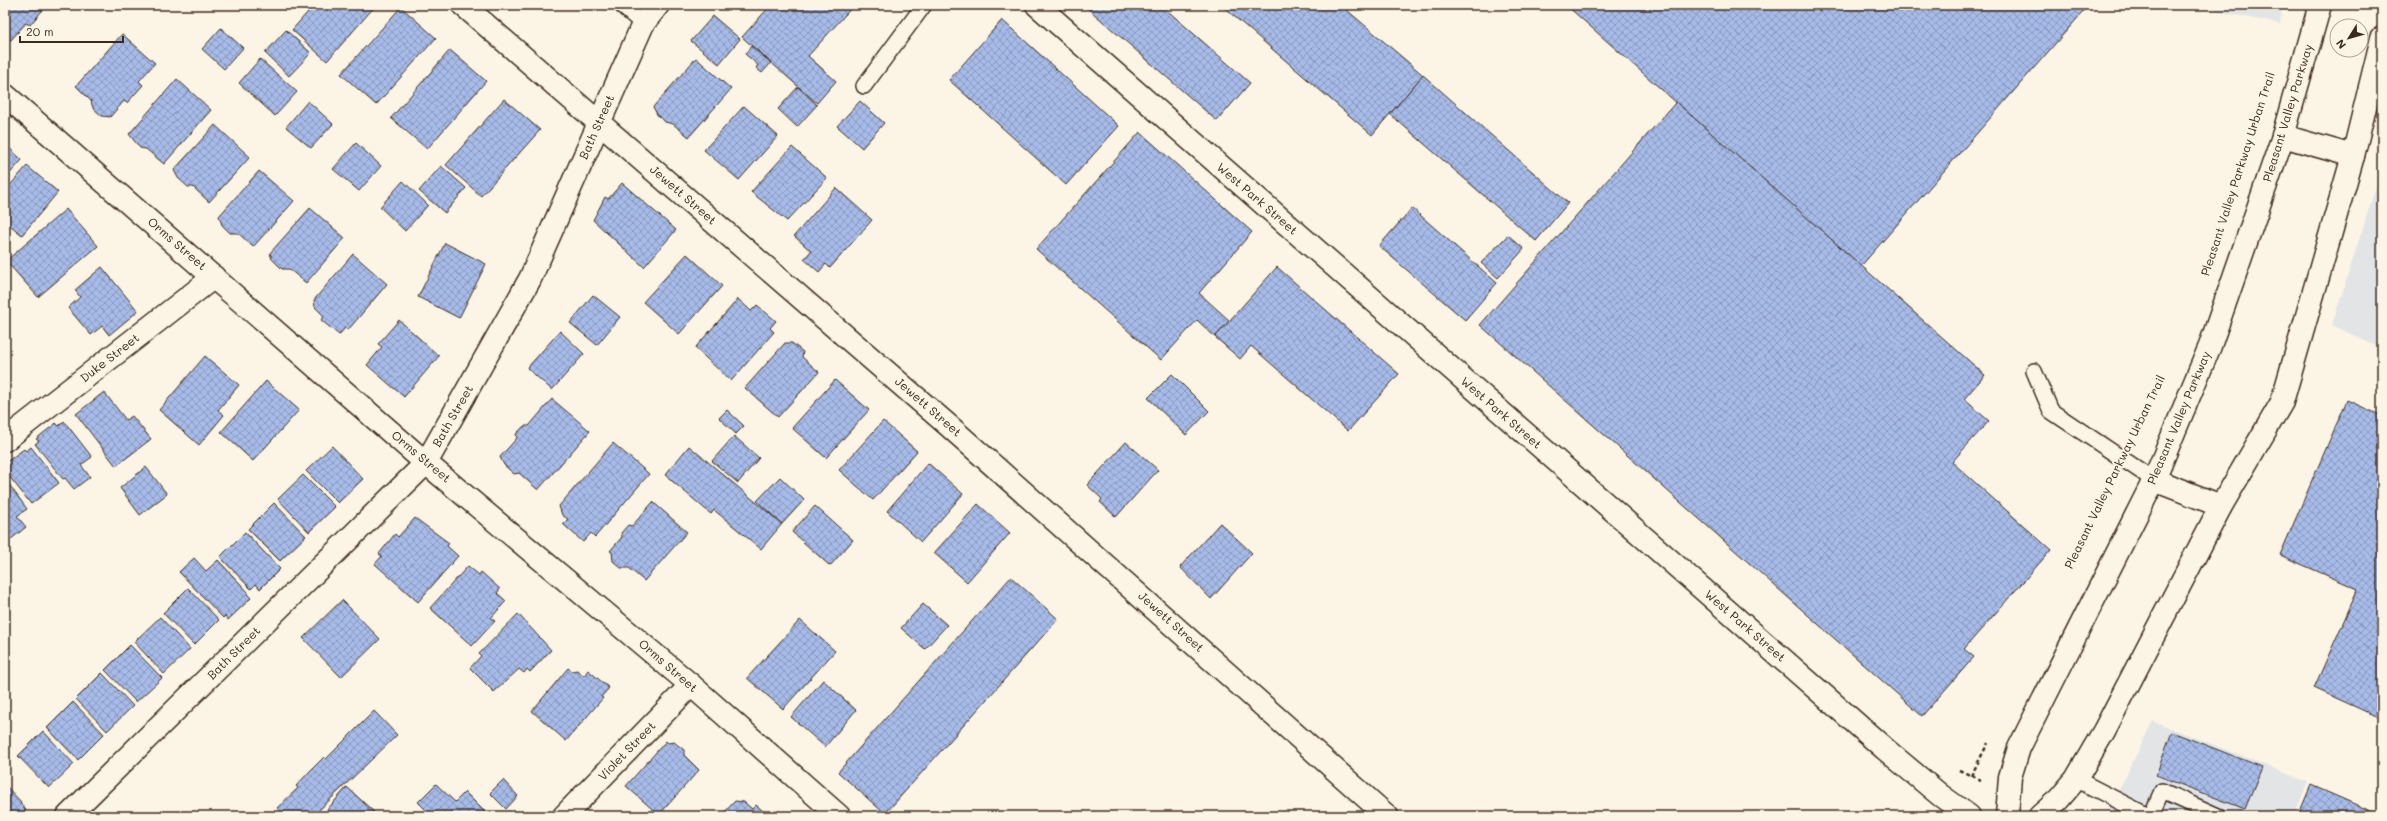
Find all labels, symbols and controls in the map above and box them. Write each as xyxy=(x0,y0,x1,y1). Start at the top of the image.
scale bar xyxy=(20,18,123,44)
north arrow xyxy=(2329,18,2369,58)
text: 20 m xyxy=(26,23,54,39)
text: N xyxy=(2332,36,2349,52)
street label: Pleasant Valley Parkway xyxy=(2258,42,2316,184)
street label: Pleasant Valley Parkway Urban Trail xyxy=(2196,70,2278,278)
street label: Bath Street xyxy=(575,92,617,161)
street label: West Park Street xyxy=(1214,159,1301,238)
street label: Jewett Street xyxy=(647,161,720,228)
street label: Orms Street xyxy=(145,213,210,273)
street label: Duke Street xyxy=(77,329,142,385)
street label: Pleasant Valley Parkway xyxy=(2143,349,2213,487)
street label: Pleasant Valley Parkway Urban Trail xyxy=(2060,372,2168,571)
street label: Jewett Street xyxy=(892,373,965,440)
street label: West Park Street xyxy=(1458,373,1545,452)
street label: Bath Street xyxy=(428,382,476,449)
street label: Orms Street xyxy=(389,427,455,486)
street label: West Park Street xyxy=(1702,586,1789,665)
street label: Jewett Street xyxy=(1135,587,1208,655)
street label: Bath Street xyxy=(203,622,263,682)
street label: Orms Street xyxy=(636,635,701,695)
street label: Violet Street xyxy=(594,717,659,783)

